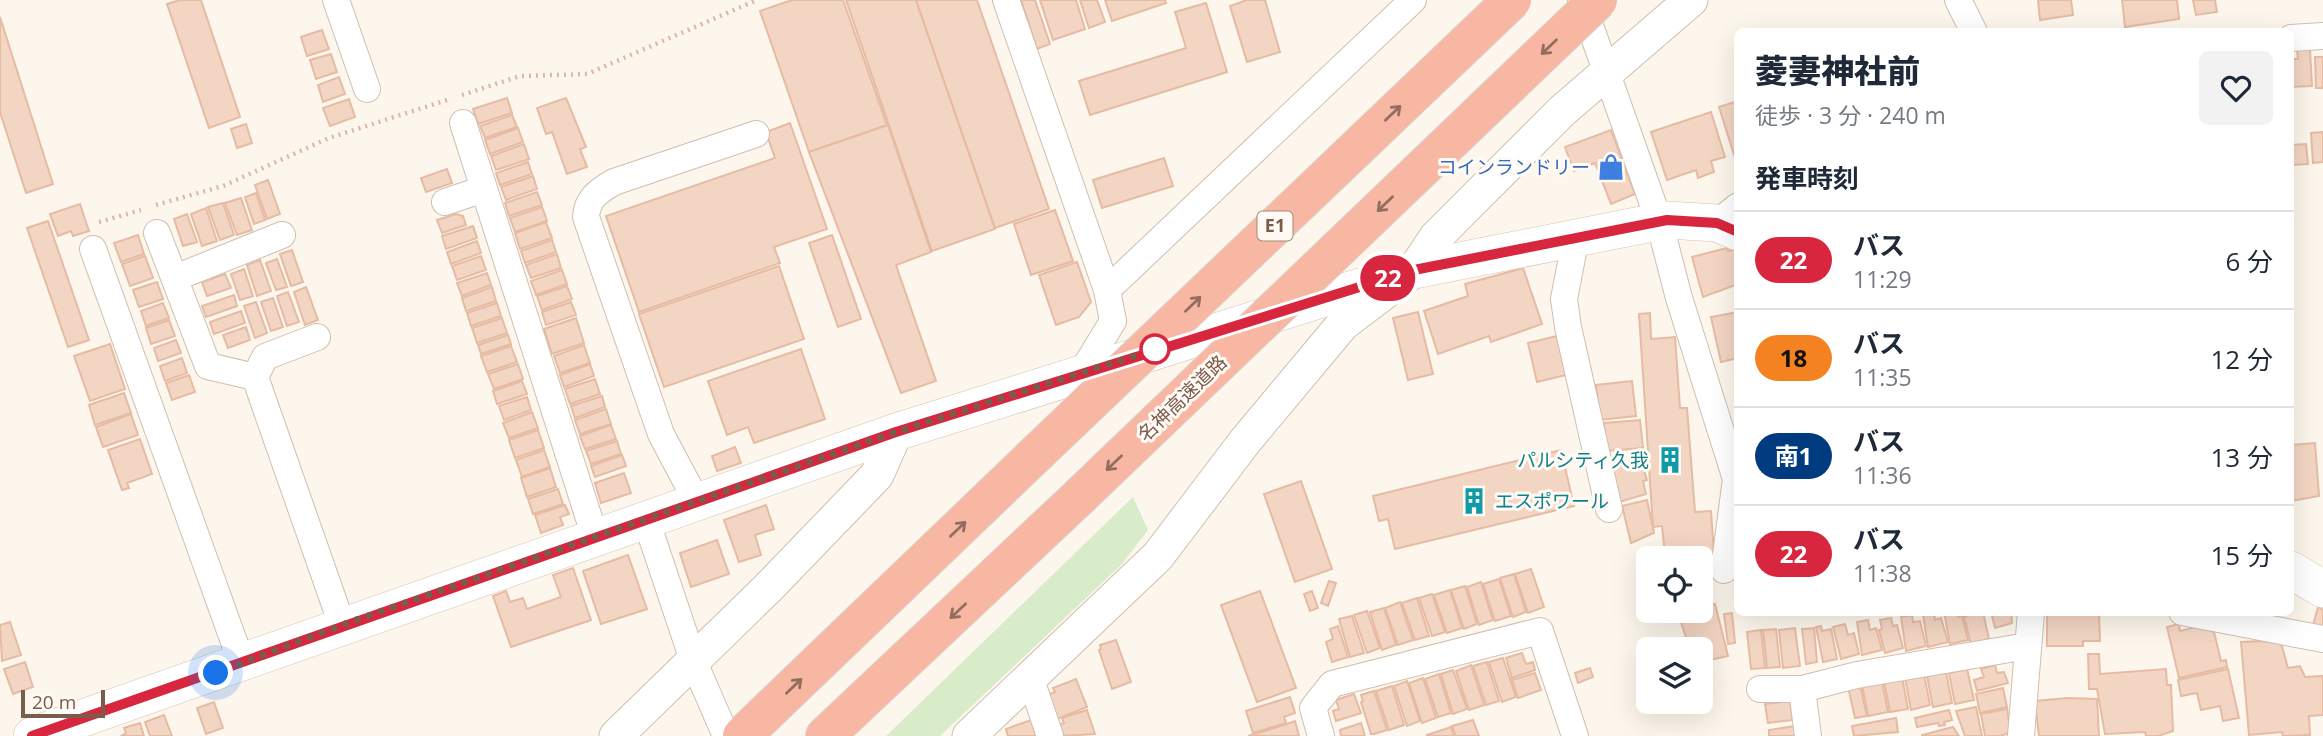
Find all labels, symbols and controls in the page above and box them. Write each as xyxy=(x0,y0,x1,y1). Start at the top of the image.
one-way arrow xyxy=(1541,39,1558,56)
text: 菱妻神社前 xyxy=(1755,48,1920,93)
button: heart xyxy=(2199,51,2273,125)
text: 徒歩 · 3 分 · 240 m xyxy=(1755,99,1946,131)
one-way arrow xyxy=(1384,105,1401,122)
shop icon: コインランドリー xyxy=(1596,152,1626,182)
place label: コインランドリー xyxy=(1438,154,1590,180)
text: 発車時刻 xyxy=(1755,160,1859,196)
one-way arrow xyxy=(1376,196,1393,213)
road number: E1 xyxy=(1258,211,1292,240)
text: バス xyxy=(1853,227,1905,263)
text: 22 xyxy=(1780,243,1807,276)
text: 6 分 xyxy=(2225,243,2273,279)
line badge: 22 xyxy=(1356,255,1420,301)
text: 22 xyxy=(1374,261,1402,294)
text: 11:29 xyxy=(1853,263,1912,295)
one-way arrow xyxy=(1184,296,1201,313)
text: バス xyxy=(1853,325,1905,361)
unlabelled marker xyxy=(1140,334,1170,364)
text: 18 xyxy=(1780,341,1807,374)
text: 12 分 xyxy=(2211,341,2273,377)
street label: 名神高速道路 xyxy=(1132,349,1232,447)
text: 11:35 xyxy=(1853,361,1912,393)
text: バス xyxy=(1853,423,1905,459)
text: 南1 xyxy=(1775,439,1812,472)
text: 13 分 xyxy=(2211,439,2273,475)
building icon: パルシティ久我 xyxy=(1655,445,1685,475)
place label: パルシティ久我 xyxy=(1517,447,1649,473)
one-way arrow xyxy=(1106,455,1123,472)
text: 11:36 xyxy=(1853,459,1912,491)
building icon: エスポワール xyxy=(1459,486,1489,516)
place label: エスポワール xyxy=(1495,488,1609,514)
one-way arrow xyxy=(949,520,966,537)
text: バス xyxy=(1853,521,1905,557)
text: 22 xyxy=(1780,537,1807,570)
text: 15 分 xyxy=(2211,537,2273,573)
map controls xyxy=(1636,546,1713,714)
button: locate xyxy=(1636,546,1713,623)
text: 11:38 xyxy=(1853,557,1912,589)
one-way arrow xyxy=(949,603,967,619)
button: layers xyxy=(1636,637,1713,714)
your location xyxy=(198,655,233,690)
one-way arrow xyxy=(785,678,802,695)
scale bar xyxy=(21,687,105,719)
text: 20 m xyxy=(32,689,76,715)

